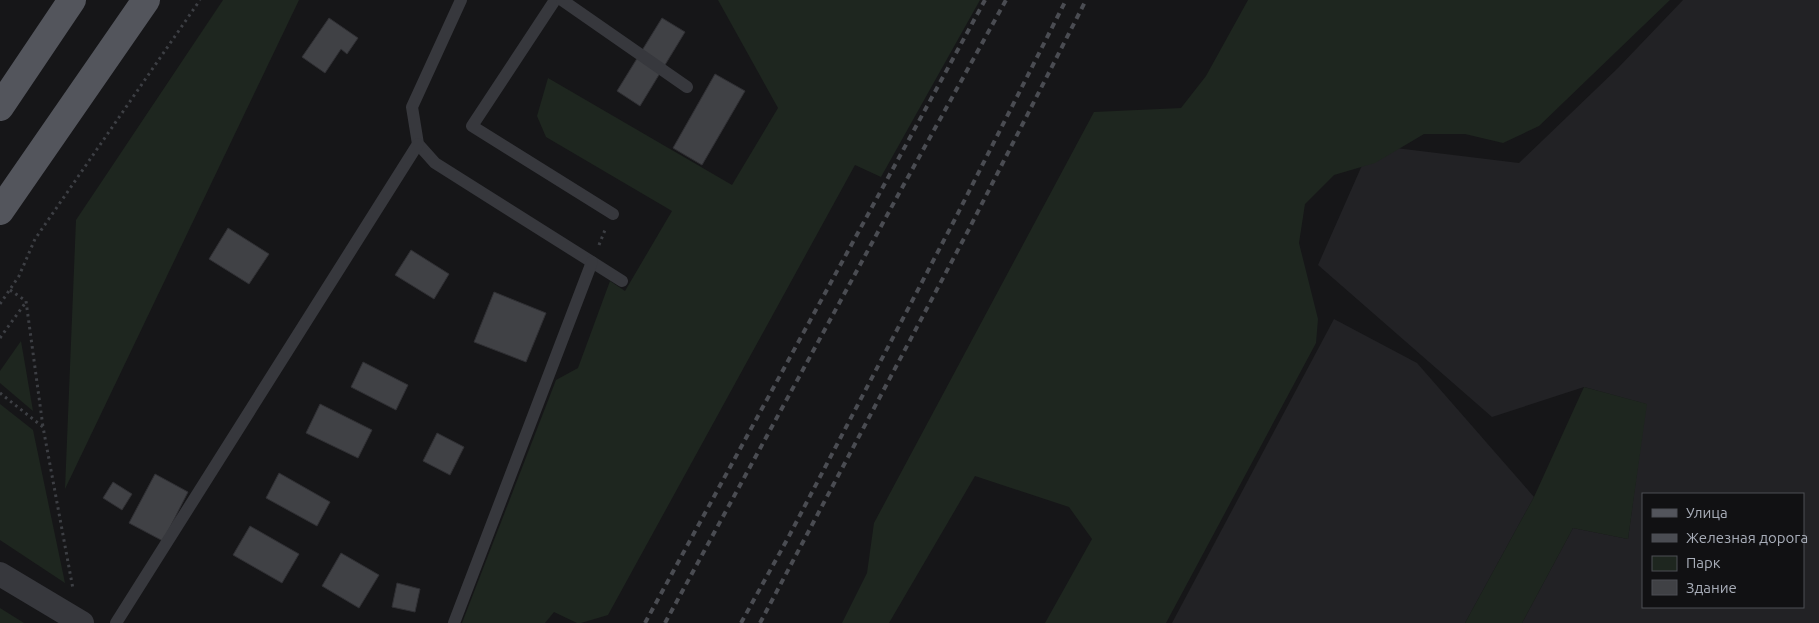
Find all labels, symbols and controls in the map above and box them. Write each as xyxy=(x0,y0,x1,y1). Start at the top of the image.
legend xyxy=(1642,493,1804,608)
text: Улица xyxy=(1686,504,1728,521)
text: Железная дорога xyxy=(1686,529,1808,546)
text: Парк xyxy=(1686,554,1721,571)
text: Здание xyxy=(1686,579,1737,596)

